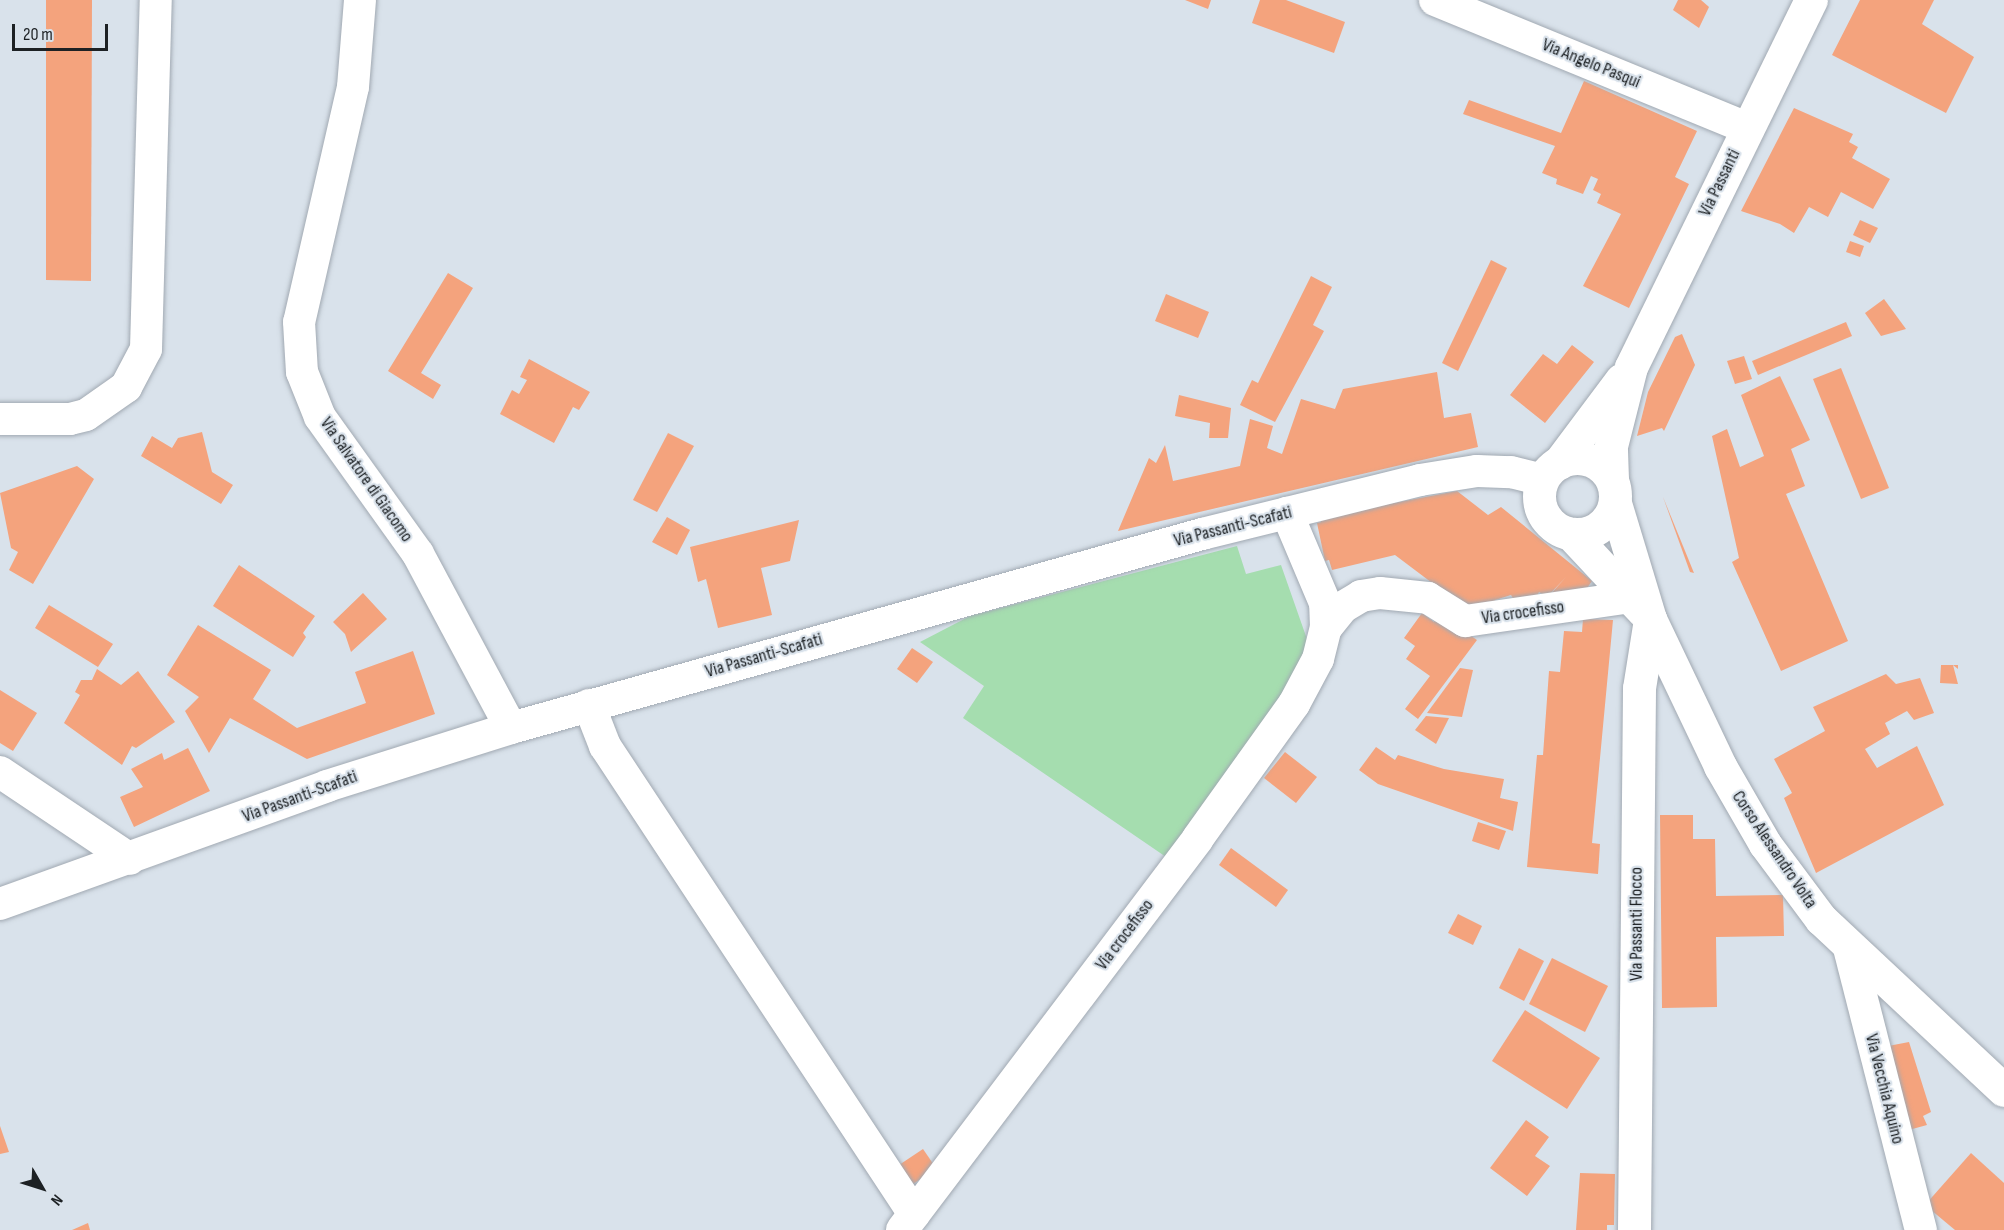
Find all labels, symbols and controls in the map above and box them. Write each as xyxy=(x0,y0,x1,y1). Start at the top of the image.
scale bar xyxy=(15,12,111,50)
text: 20 m xyxy=(23,24,53,45)
street label: Via Angelo Pasqui xyxy=(1539,34,1643,94)
street label: Via Passanti xyxy=(1695,146,1745,220)
street label: Via Salvatore di Giacomo xyxy=(315,413,417,547)
street label: Via Passanti-Scafati xyxy=(1172,502,1294,552)
street label: Via crocefisso xyxy=(1480,597,1566,629)
street label: Via Passanti-Scafati xyxy=(703,629,825,683)
street label: Via Passanti-Scafati xyxy=(240,766,360,828)
street label: Corso Alessandro Volta xyxy=(1727,787,1821,913)
street label: Via Passanti Flocco xyxy=(1626,867,1648,981)
street label: Via crocefisso xyxy=(1091,895,1159,975)
street label: Via Vecchia Aquino xyxy=(1860,1032,1908,1146)
north arrow xyxy=(12,1158,72,1218)
text: N xyxy=(46,1190,66,1209)

